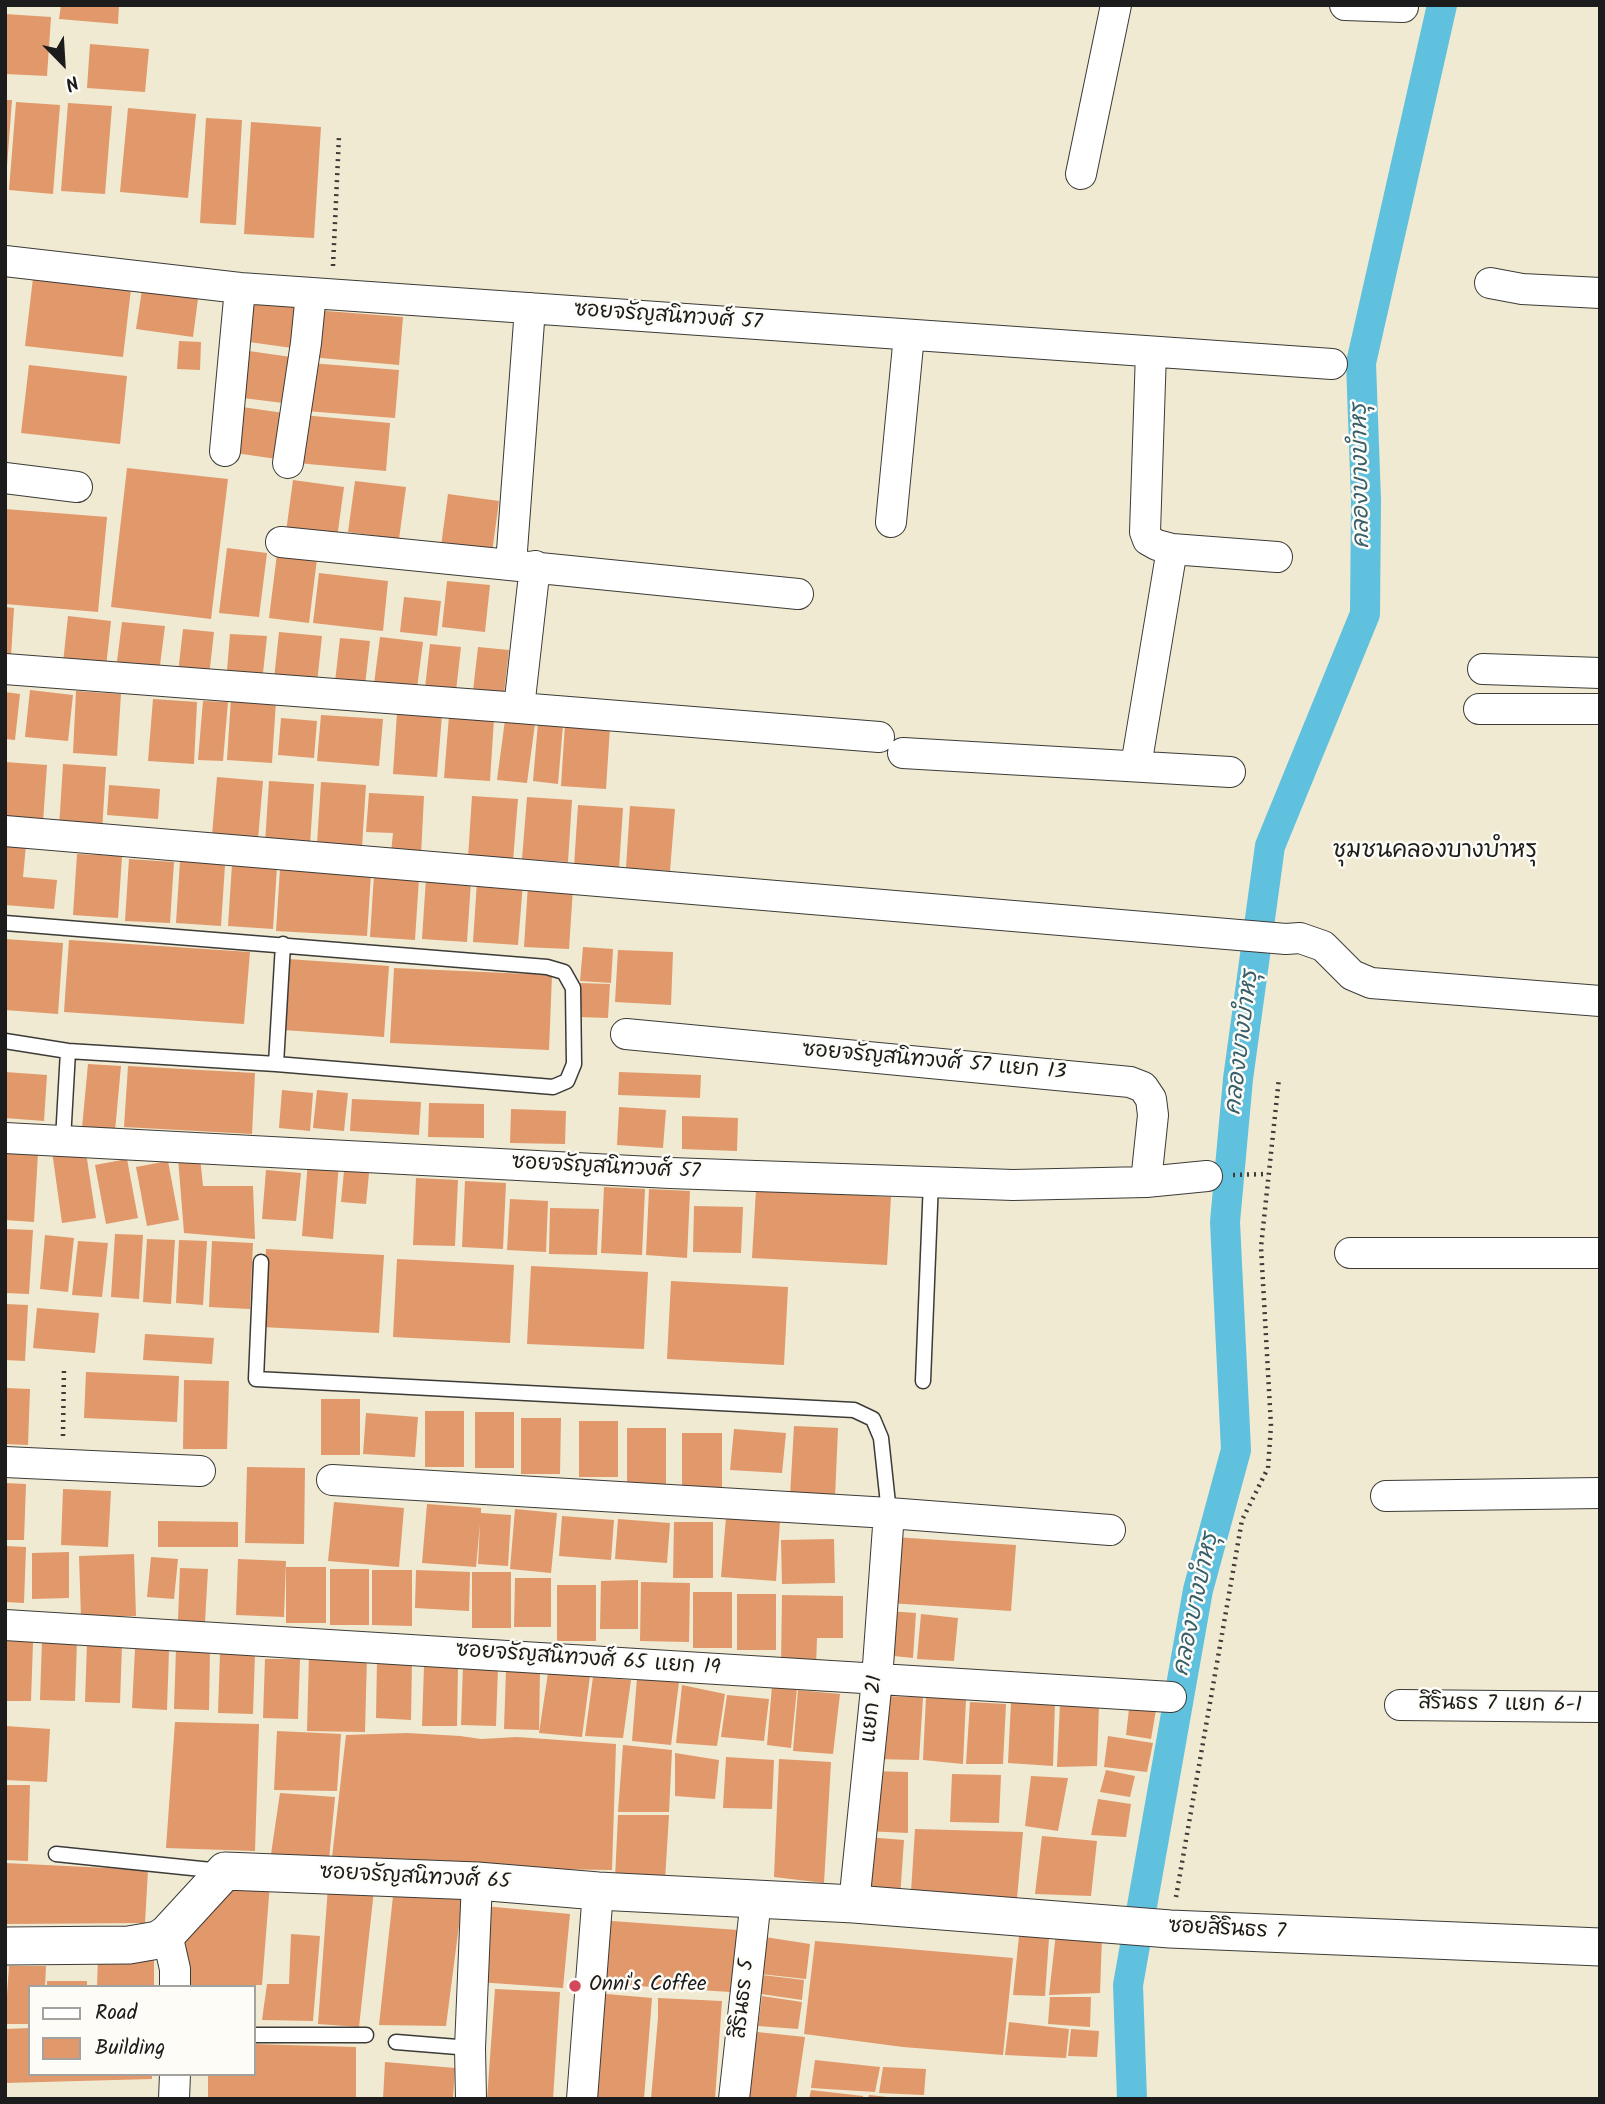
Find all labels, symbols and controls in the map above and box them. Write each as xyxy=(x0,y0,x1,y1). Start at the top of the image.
north arrow xyxy=(28,28,98,98)
text: N xyxy=(60,66,83,98)
street label: ซอยจรัญสนิทวงศ์ 57 xyxy=(573,299,763,337)
water label: คลองบางบำหรุ xyxy=(1348,403,1378,549)
district label: ชุมชนคลองบางบำหรุ xyxy=(1333,839,1537,867)
water label: คลองบางบำหรุ xyxy=(1221,969,1267,1117)
street label: ซอยจรัญสนิทวงศ์ 57 แยก 13 xyxy=(801,1039,1067,1087)
street label: ซอยจรัญสนิทวงศ์ 57 xyxy=(511,1151,701,1187)
water label: คลองบางบำหรุ xyxy=(1169,1531,1227,1679)
street label: ซอยจรัญสนิทวงศ์ 65 แยก 19 xyxy=(455,1639,721,1683)
street label: แยก 21 xyxy=(858,1674,890,1744)
street label: สิรินธร 7 แยก 6-1 xyxy=(1418,1692,1582,1720)
street label: ซอยจรัญสนิทวงศ์ 65 xyxy=(319,1861,511,1897)
street label: ซอยสิรินธร 7 xyxy=(1168,1915,1286,1947)
street label: สิรินธร 5 xyxy=(728,1958,762,2040)
place label: Onni's Coffee xyxy=(589,1973,706,1999)
marker: Onni's Coffee xyxy=(567,1978,583,1994)
legend xyxy=(28,1985,256,2076)
text: Road xyxy=(95,1997,137,2030)
text: Building xyxy=(95,2032,165,2065)

